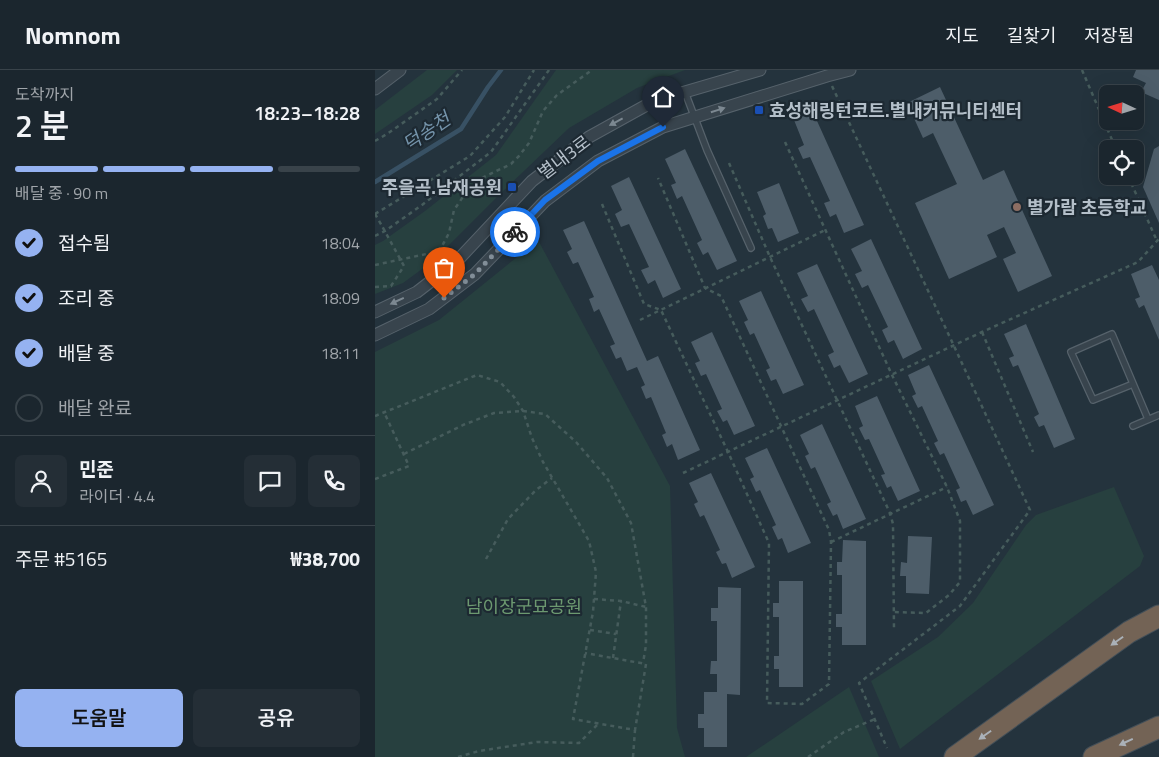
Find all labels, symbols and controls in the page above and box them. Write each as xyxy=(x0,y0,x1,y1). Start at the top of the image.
text: Nomnom xyxy=(25,17,121,53)
text: 지도 xyxy=(946,22,979,49)
text: 길찾기 xyxy=(1007,22,1056,49)
text: 저장됨 xyxy=(1084,22,1134,49)
pin xyxy=(642,76,684,127)
text: 도착까지 xyxy=(15,82,74,106)
icon: home xyxy=(649,83,677,111)
north arrow xyxy=(1099,85,1144,130)
map controls xyxy=(1099,85,1144,185)
place label: 효성해링턴코트.별내커뮤니티센터 xyxy=(769,97,1022,124)
text: 18:23–18:28 xyxy=(254,98,360,127)
text: 2 분 xyxy=(15,101,69,149)
water label: 덕송천 xyxy=(396,103,457,158)
marker: 효성해링턴코트.별내커뮤니티센터 xyxy=(753,104,765,116)
one-way arrow xyxy=(711,106,726,113)
one-way arrow xyxy=(609,118,623,126)
street label: 별내3로 xyxy=(532,128,596,186)
button: locate xyxy=(1099,140,1144,185)
place label: 주을곡.남재공원 xyxy=(381,174,502,201)
text: 배달 중 · 90 m xyxy=(15,181,108,205)
marker: 주을곡.남재공원 xyxy=(506,181,518,193)
place label: 별가람 초등학교 xyxy=(1027,194,1147,221)
marker: 별가람 초등학교 xyxy=(1011,201,1023,213)
courier xyxy=(490,207,540,257)
icon: bike xyxy=(501,218,529,246)
text: 접수됨 xyxy=(58,228,110,257)
icon: check xyxy=(15,229,43,257)
text: 18:04 xyxy=(321,231,360,255)
pin xyxy=(423,247,465,298)
icon: bag xyxy=(430,254,458,282)
text: 조리 중 xyxy=(58,283,115,312)
icon: check xyxy=(15,284,43,312)
text: 18:09 xyxy=(321,286,360,310)
one-way arrow xyxy=(390,298,404,306)
text: 배달 중 xyxy=(58,338,115,367)
icon: check xyxy=(15,339,43,367)
text: 18:11 xyxy=(321,341,360,365)
text: 배달 완료 xyxy=(58,393,132,422)
text: 민준 xyxy=(79,454,114,483)
button: person xyxy=(15,455,67,507)
button: chat xyxy=(244,455,296,507)
button: phone xyxy=(308,455,360,507)
text: 라이더 · 4.4 xyxy=(79,484,155,508)
text: 주문 #5165 xyxy=(15,544,107,573)
text: ₩38,700 xyxy=(291,544,360,573)
park label: 남이장군묘공원 xyxy=(466,593,582,620)
one-way arrow xyxy=(1110,636,1124,646)
button: 도움말 xyxy=(15,689,183,747)
button: 공유 xyxy=(193,689,360,747)
one-way arrow xyxy=(978,730,992,740)
one-way arrow xyxy=(1119,738,1133,746)

